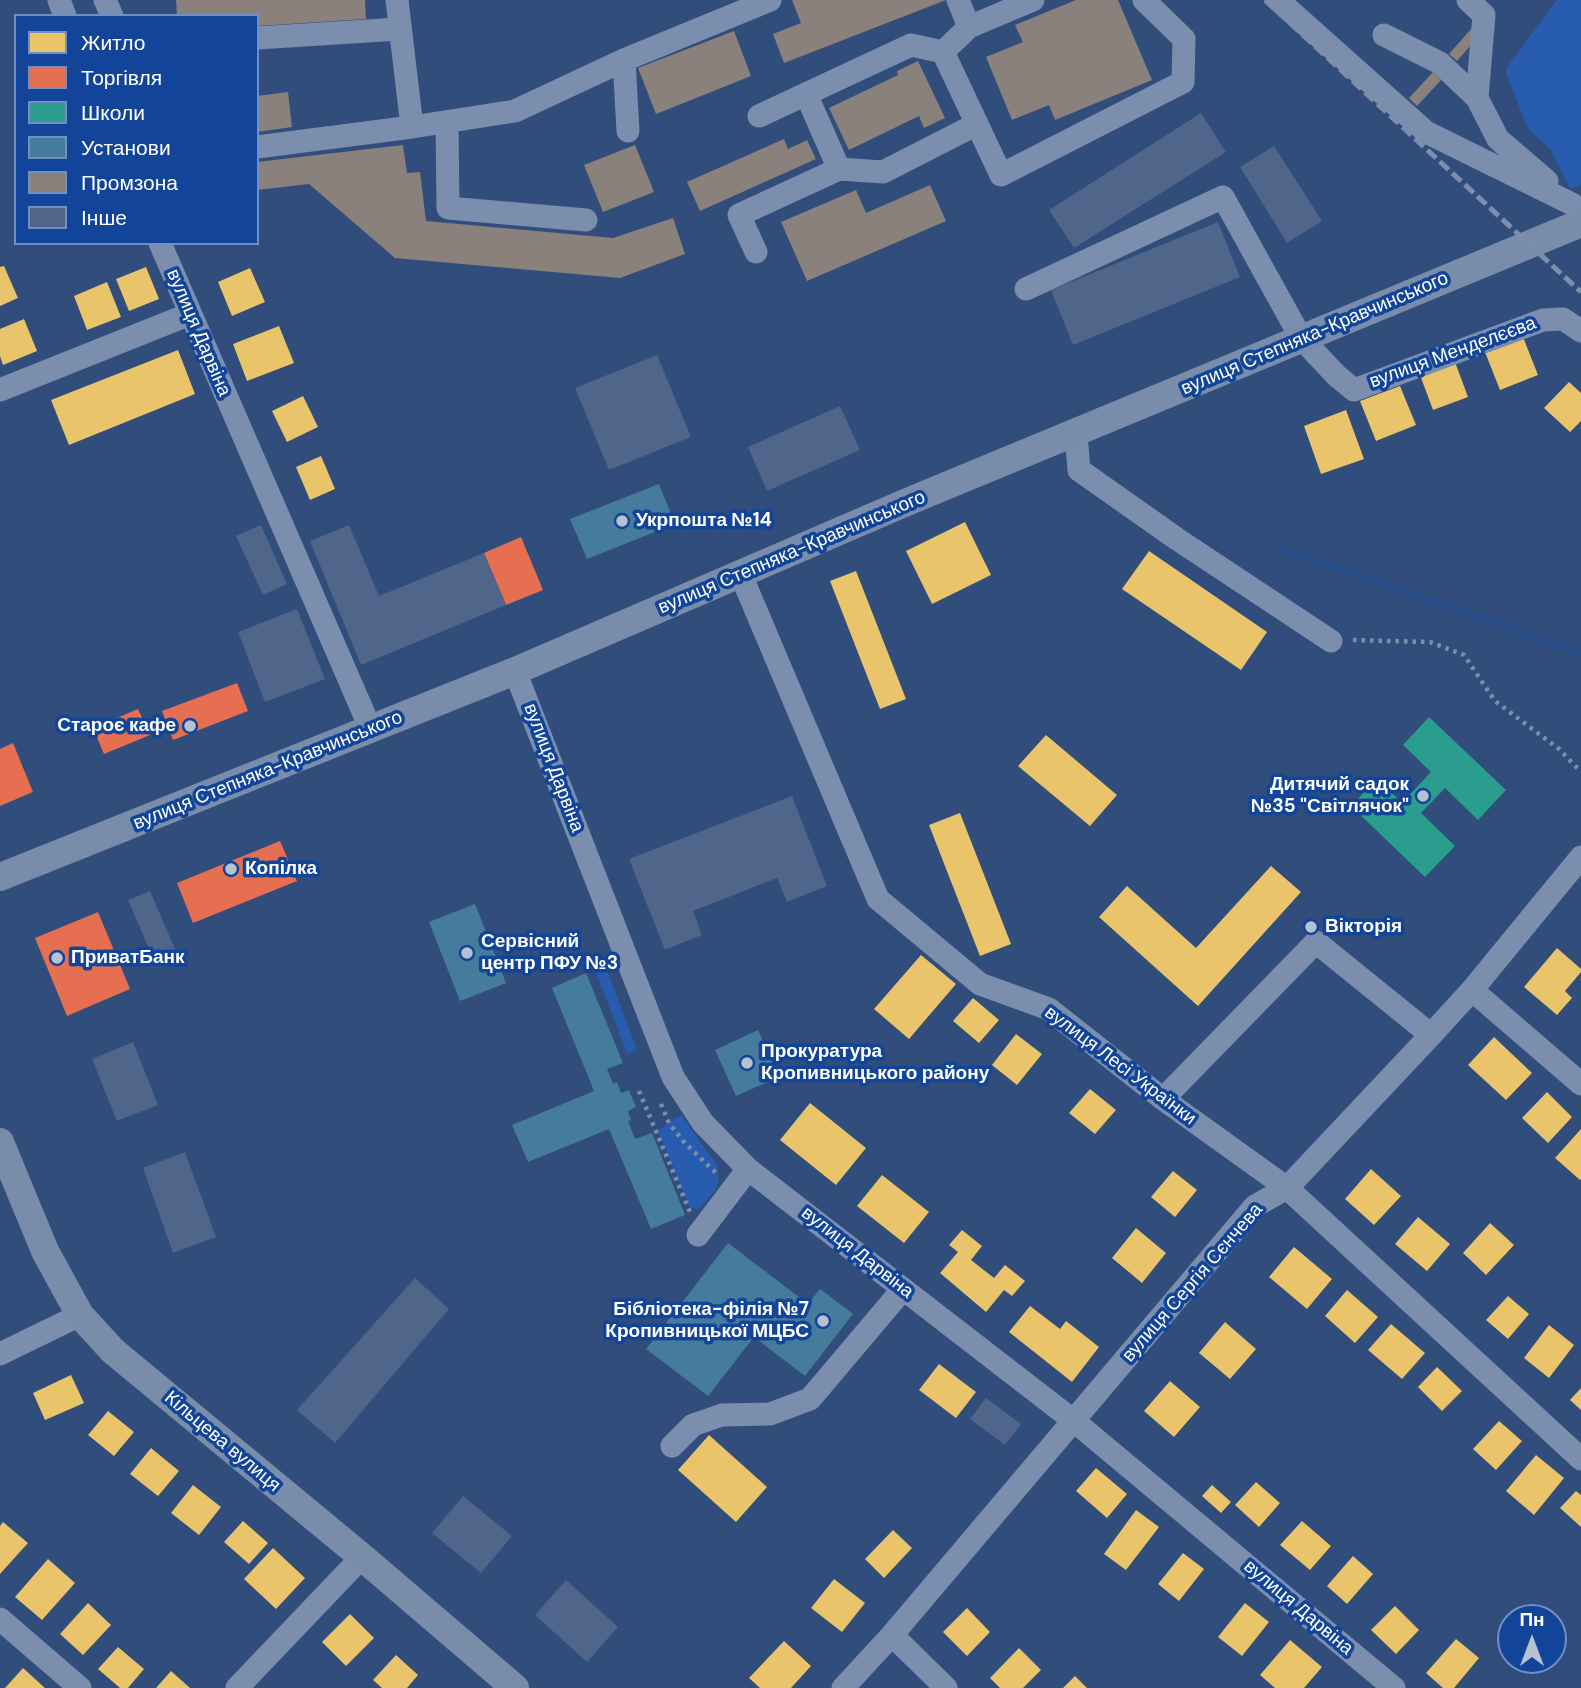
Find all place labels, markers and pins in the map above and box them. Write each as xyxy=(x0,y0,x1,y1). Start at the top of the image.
place label: Укрпошта №14 xyxy=(636,510,772,532)
marker: Укрпошта №14 xyxy=(614,513,630,529)
place label: Староє кафе xyxy=(57,715,176,737)
marker: Староє кафе xyxy=(182,718,198,734)
place label: Дитячий садок №35 "Світлячок" xyxy=(1251,774,1409,818)
marker: Дитячий садок №35 "Світлячок" xyxy=(1415,788,1431,804)
place label: Копілка xyxy=(245,858,317,880)
marker: Копілка xyxy=(223,861,239,877)
place label: Вікторія xyxy=(1325,916,1402,938)
marker: Вікторія xyxy=(1303,919,1319,935)
place label: Сервісний центр ПФУ №3 xyxy=(481,931,618,975)
marker: Сервісний центр ПФУ №3 xyxy=(459,945,475,961)
place label: ПриватБанк xyxy=(71,947,184,969)
marker: ПриватБанк xyxy=(49,950,65,966)
place label: Прокуратура Кропивницького району xyxy=(761,1041,989,1085)
marker: Прокуратура Кропивницького району xyxy=(739,1055,755,1071)
place label: Бібліотека-філія №7 Кропивницької МЦБС xyxy=(605,1299,809,1343)
marker: Бібліотека-філія №7 Кропивницької МЦБС xyxy=(815,1313,831,1329)

